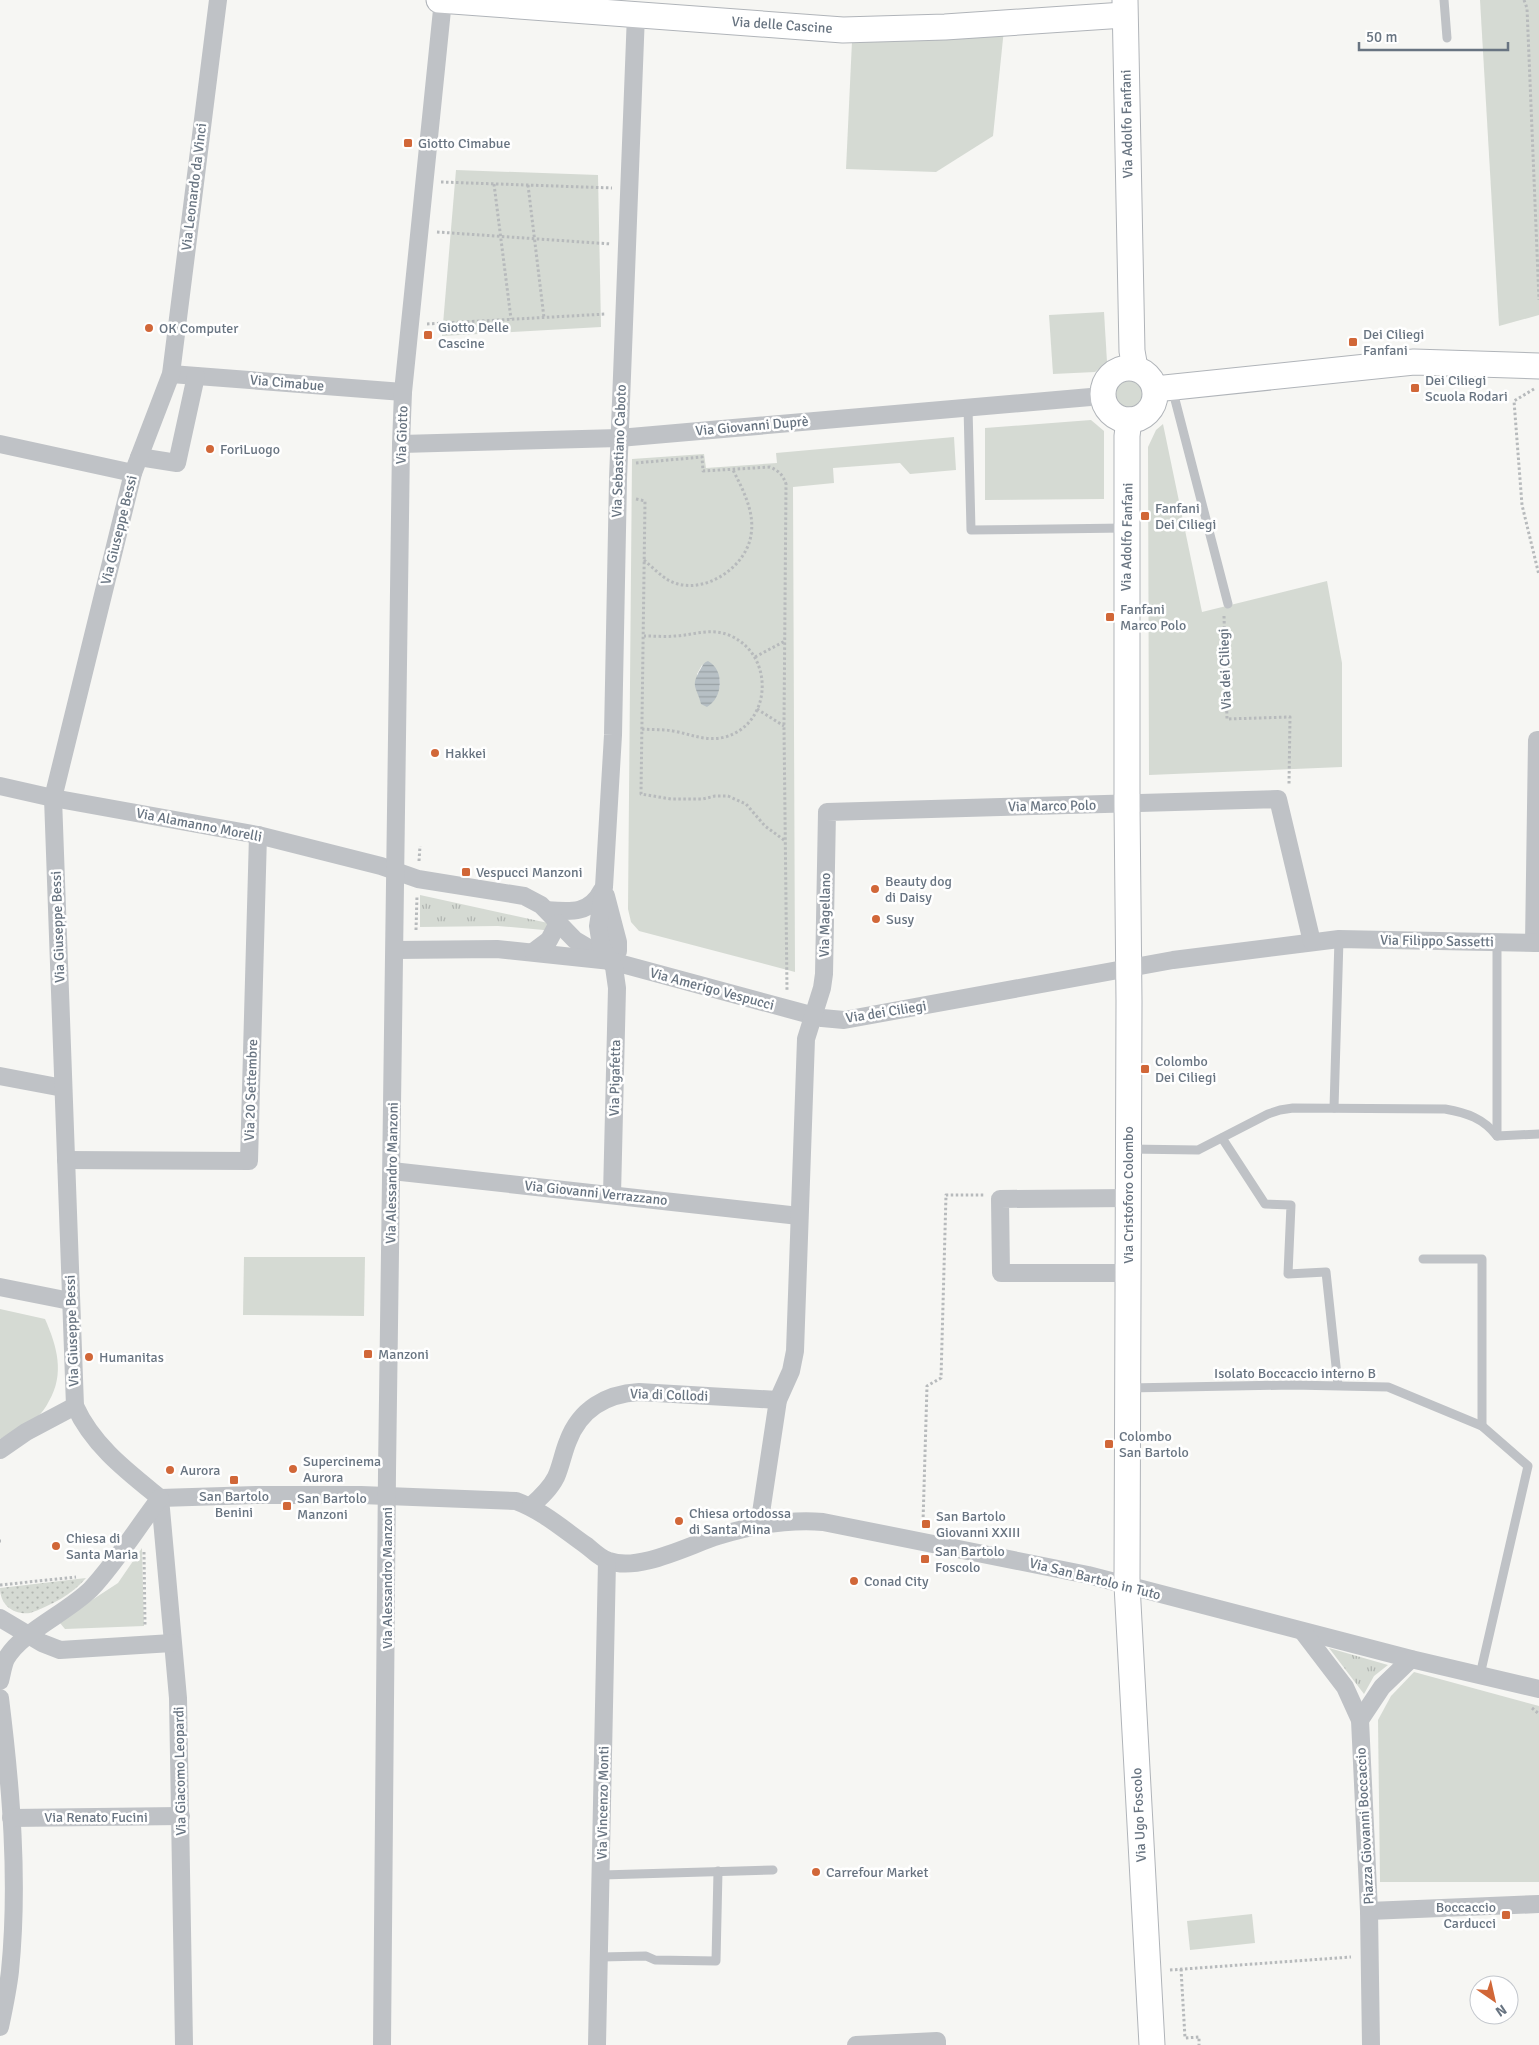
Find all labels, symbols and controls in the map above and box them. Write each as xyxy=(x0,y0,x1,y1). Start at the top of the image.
street label: Via delle Cascine xyxy=(731,13,833,37)
scale bar xyxy=(1359,20,1508,52)
text: 50 m xyxy=(1366,28,1397,46)
street label: Via Adolfo Fanfani xyxy=(1118,69,1136,179)
street label: Via Leonardo da Vinci xyxy=(178,122,210,252)
place label: Giotto Cimabue xyxy=(418,135,511,152)
marker: Giotto Cimabue xyxy=(402,137,414,149)
place label: Giotto Delle Cascine xyxy=(438,319,509,352)
place label: OK Computer xyxy=(159,320,239,337)
marker: OK Computer xyxy=(143,322,155,334)
place label: Dei Ciliegi Fanfani xyxy=(1363,326,1424,359)
marker: Giotto Delle Cascine xyxy=(422,329,434,341)
marker: Dei Ciliegi Fanfani xyxy=(1347,336,1359,348)
street label: Via Cimabue xyxy=(249,371,325,395)
place label: Dei Ciliegi Scuola Rodari xyxy=(1425,372,1508,405)
marker: Dei Ciliegi Scuola Rodari xyxy=(1409,382,1421,394)
street label: Via Sebastiano Caboto xyxy=(608,384,630,518)
street label: Via Giotto xyxy=(392,405,412,465)
street label: Via Giovanni Duprè xyxy=(695,413,809,439)
place label: ForiLuogo xyxy=(220,441,280,458)
marker: ForiLuogo xyxy=(204,443,216,455)
street label: Via Giuseppe Bessi xyxy=(97,474,141,586)
street label: Via Adolfo Fanfani xyxy=(1118,482,1136,592)
place label: Fanfani Dei Ciliegi xyxy=(1155,500,1216,533)
marker: Fanfani Dei Ciliegi xyxy=(1139,510,1151,522)
place label: Fanfani Marco Polo xyxy=(1120,601,1186,634)
marker: Fanfani Marco Polo xyxy=(1104,611,1116,623)
street label: Via dei Ciliegi xyxy=(1215,628,1235,710)
place label: Hakkei xyxy=(445,745,486,762)
marker: Hakkei xyxy=(429,747,441,759)
street label: Via Marco Polo xyxy=(1008,797,1096,815)
street label: Via Alamanno Morelli xyxy=(135,804,263,846)
place label: Vespucci Manzoni xyxy=(476,864,582,881)
marker: Vespucci Manzoni xyxy=(460,866,472,878)
street label: Via Giuseppe Bessi xyxy=(48,871,68,983)
street label: Via Magellano xyxy=(816,872,834,958)
place label: Beauty dog di Daisy xyxy=(885,873,952,906)
marker: Beauty dog di Daisy xyxy=(869,883,881,895)
place label: Susy xyxy=(886,911,915,928)
marker: Susy xyxy=(870,913,882,925)
street label: Via Filippo Sassetti xyxy=(1380,932,1494,950)
street label: Via Amerigo Vespucci xyxy=(648,964,776,1014)
street label: Via dei Ciliegi xyxy=(844,997,928,1027)
street label: Via 20 Settembre xyxy=(241,1039,261,1141)
street label: Via Pigafetta xyxy=(606,1039,624,1117)
place label: Colombo Dei Ciliegi xyxy=(1155,1053,1216,1086)
marker: Colombo Dei Ciliegi xyxy=(1139,1063,1151,1075)
street label: Via Alessandro Manzoni xyxy=(382,1102,402,1244)
street label: Via Cristoforo Colombo xyxy=(1120,1126,1137,1264)
street label: Via Giovanni Verrazzano xyxy=(524,1177,668,1209)
street label: Via Giuseppe Bessi xyxy=(62,1275,82,1387)
place label: Manzoni xyxy=(378,1346,429,1363)
marker: Manzoni xyxy=(362,1348,374,1360)
place label: Humanitas xyxy=(99,1349,164,1366)
marker: Humanitas xyxy=(83,1351,95,1363)
street label: Isolato Boccaccio interno B xyxy=(1214,1365,1376,1382)
street label: Via di Collodi xyxy=(630,1385,708,1405)
place label: Colombo San Bartolo xyxy=(1119,1428,1189,1461)
marker: Colombo San Bartolo xyxy=(1103,1438,1115,1450)
place label: Supercinema Aurora xyxy=(303,1453,381,1486)
place label: Aurora xyxy=(180,1462,220,1479)
marker: Supercinema Aurora xyxy=(287,1463,299,1475)
marker: Aurora xyxy=(164,1464,176,1476)
marker: San Bartolo Benini xyxy=(228,1474,240,1486)
place label: San Bartolo Benini xyxy=(199,1488,269,1521)
place label: San Bartolo Manzoni xyxy=(297,1490,367,1523)
marker: San Bartolo Manzoni xyxy=(281,1500,293,1512)
place label: Chiesa ortodossa di Santa Mina xyxy=(689,1505,791,1538)
street label: Via Alessandro Manzoni xyxy=(379,1507,396,1649)
place label: San Bartolo Giovanni XXIII xyxy=(936,1508,1020,1541)
marker: Chiesa ortodossa di Santa Mina xyxy=(673,1515,685,1527)
marker: San Bartolo Giovanni XXIII xyxy=(920,1518,932,1530)
place label: Chiesa di Santa Maria xyxy=(66,1530,138,1563)
marker: Chiesa di Santa Maria xyxy=(50,1540,62,1552)
place label: San Bartolo Foscolo xyxy=(935,1543,1005,1576)
marker: San Bartolo Foscolo xyxy=(919,1553,931,1565)
street label: Via San Bartolo in Tuto xyxy=(1027,1554,1163,1604)
place label: Conad City xyxy=(864,1573,929,1590)
marker: Conad City xyxy=(848,1575,860,1587)
street label: Via Giacomo Leopardi xyxy=(170,1706,190,1836)
street label: Via Vincenzo Monti xyxy=(594,1746,612,1860)
street label: Piazza Giovanni Boccaccio xyxy=(1352,1747,1378,1905)
street label: Via Ugo Foscolo xyxy=(1128,1767,1150,1863)
street label: Via Renato Fucini xyxy=(44,1809,148,1826)
place label: Carrefour Market xyxy=(826,1864,929,1881)
marker: Carrefour Market xyxy=(810,1866,822,1878)
place label: Boccaccio Carducci xyxy=(1436,1899,1496,1932)
marker: Boccaccio Carducci xyxy=(1500,1909,1512,1921)
north arrow xyxy=(1469,1975,1519,2025)
text: N xyxy=(1492,2001,1510,2020)

